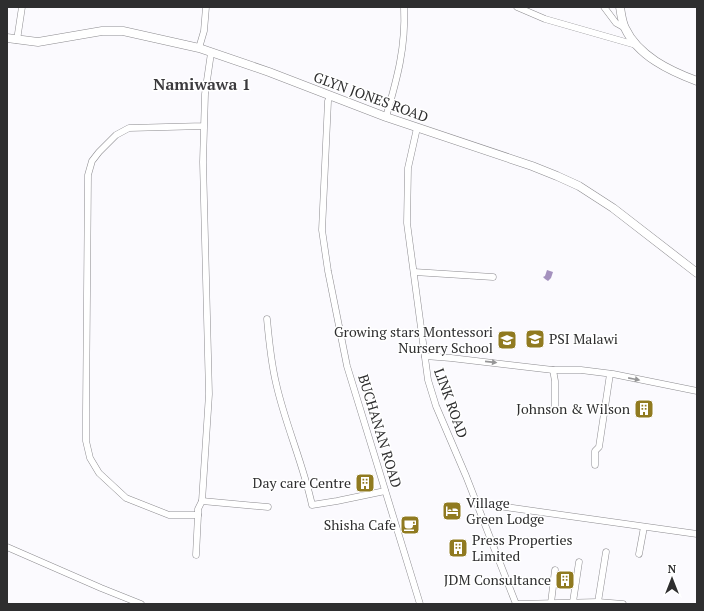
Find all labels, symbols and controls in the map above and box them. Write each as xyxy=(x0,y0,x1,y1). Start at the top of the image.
street label: GLYN JONES ROAD xyxy=(311,67,431,126)
district label: Namiwawa 1 xyxy=(153,73,251,95)
place label: Growing stars Montessori Nursery School xyxy=(334,322,493,357)
school or university icon: PSI Malawi xyxy=(524,328,546,350)
school or university icon: Growing stars Montessori Nursery School xyxy=(496,329,518,351)
place label: PSI Malawi xyxy=(549,329,618,348)
one-way arrow xyxy=(485,359,497,365)
street label: LINK ROAD xyxy=(430,365,473,440)
street label: BUCHANAN ROAD xyxy=(354,372,407,490)
one-way arrow xyxy=(628,376,640,382)
building icon: Johnson & Wilson xyxy=(633,398,655,420)
place label: Johnson & Wilson xyxy=(516,399,631,418)
building icon: Day care Centre xyxy=(354,472,376,494)
place label: Day care Centre xyxy=(252,473,351,492)
place label: Village Green Lodge xyxy=(466,493,544,528)
hotel icon: Village Green Lodge xyxy=(441,500,463,522)
cafe icon: Shisha Cafe xyxy=(399,514,421,536)
place label: Shisha Cafe xyxy=(324,515,396,534)
place label: Press Properties Limited xyxy=(472,530,573,565)
building icon: Press Properties Limited xyxy=(447,537,469,559)
north arrow xyxy=(652,559,692,599)
text: N xyxy=(668,562,677,576)
building icon: JDM Consultance xyxy=(554,569,576,591)
place label: JDM Consultance xyxy=(444,570,551,589)

